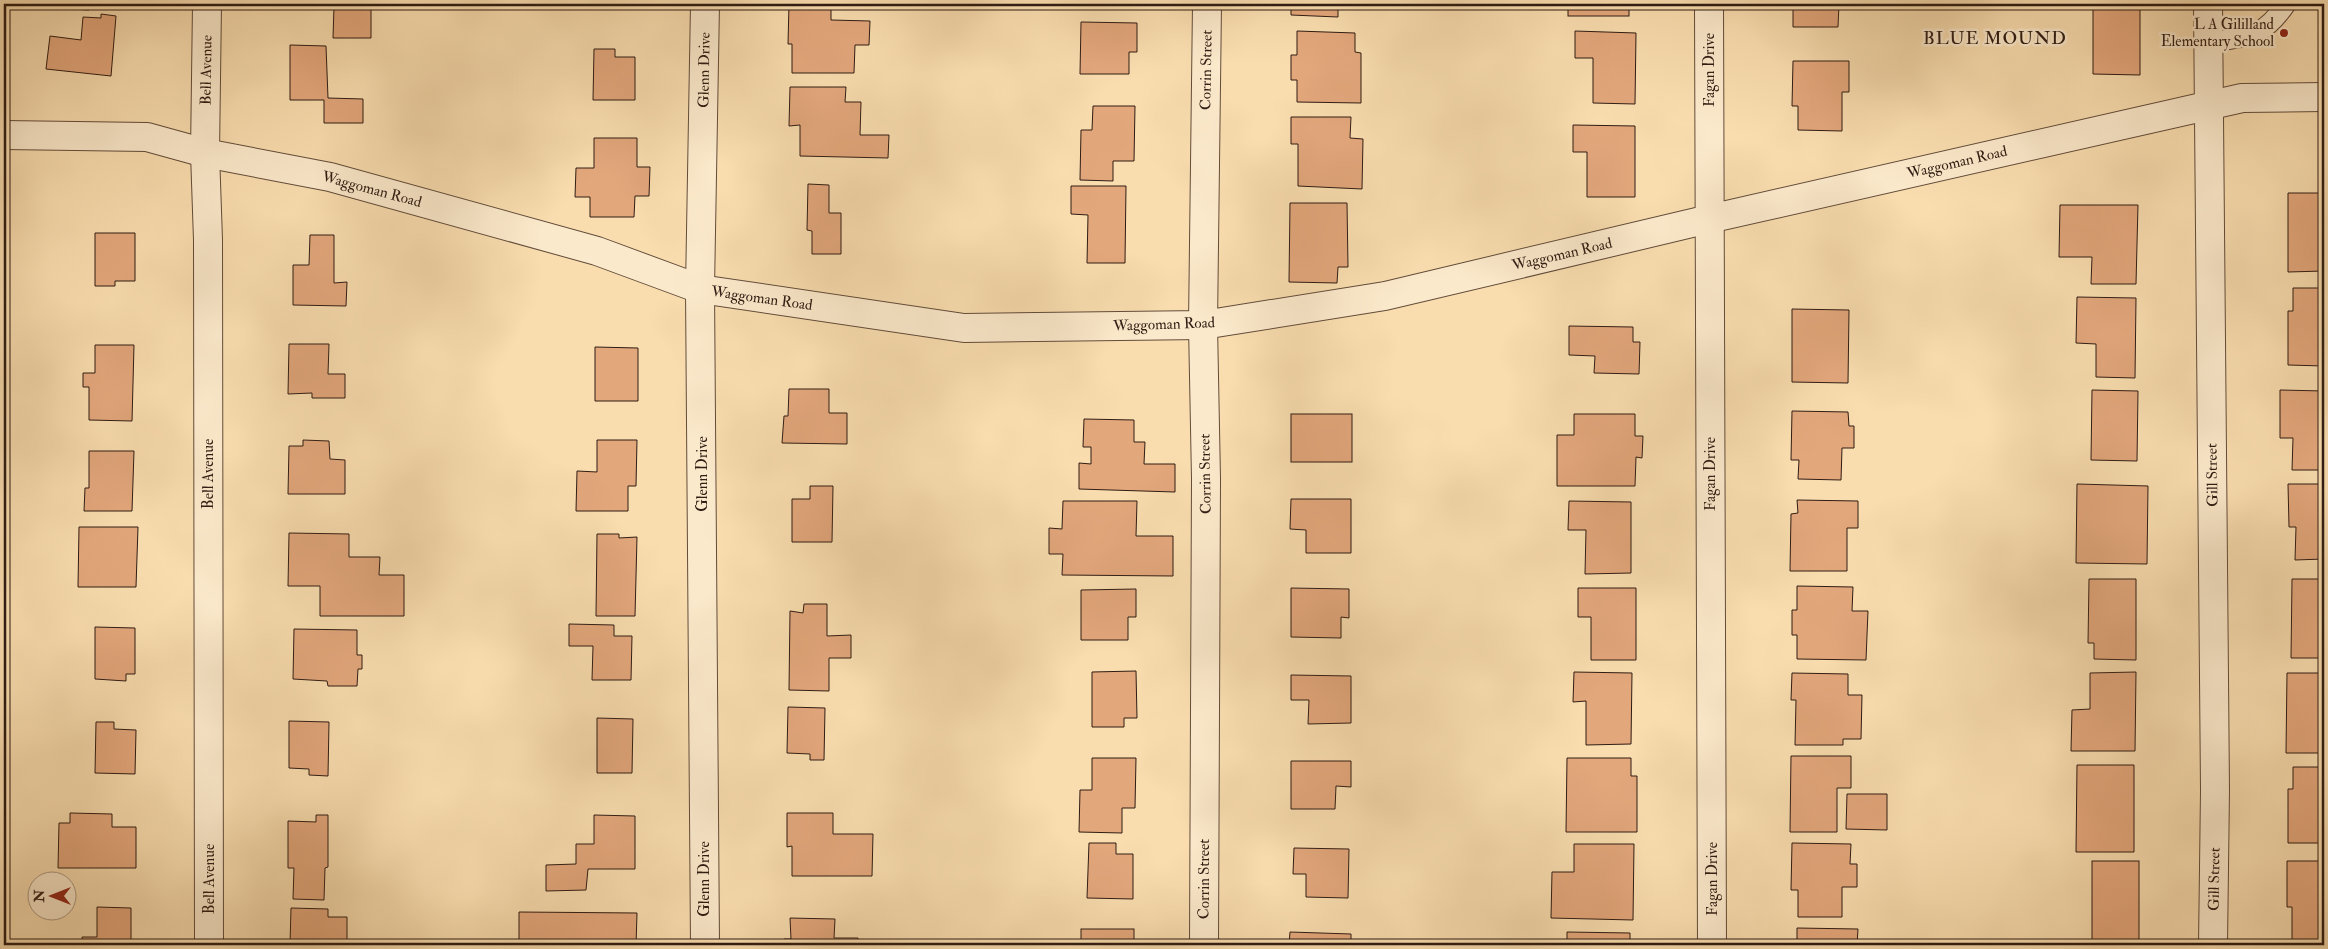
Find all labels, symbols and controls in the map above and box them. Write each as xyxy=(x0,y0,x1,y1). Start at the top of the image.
place label: L A Gililland Elementary School xyxy=(2161,15,2275,51)
district label: BLUE MOUND xyxy=(1923,27,2067,50)
marker: L A Gililland Elementary School xyxy=(2278,27,2290,39)
street label: Corrin Street xyxy=(1196,30,1217,110)
street label: Glenn Drive xyxy=(694,32,715,108)
street label: Fagan Drive xyxy=(1700,33,1719,107)
street label: Bell Avenue xyxy=(196,35,217,105)
street label: Waggoman Road xyxy=(1904,142,2010,183)
street label: Waggoman Road xyxy=(319,167,424,212)
street label: Waggoman Road xyxy=(1509,234,1615,275)
street label: Waggoman Road xyxy=(709,282,814,315)
street label: Waggoman Road xyxy=(1112,313,1216,336)
street label: Corrin Street xyxy=(1195,433,1216,514)
street label: Glenn Drive xyxy=(693,436,712,512)
street label: Fagan Drive xyxy=(1701,437,1720,511)
street label: Bell Avenue xyxy=(199,439,218,509)
street label: Gill Street xyxy=(2202,443,2223,507)
street label: Corrin Street xyxy=(1195,839,1214,919)
street label: Glenn Drive xyxy=(695,841,714,917)
street label: Fagan Drive xyxy=(1703,842,1722,916)
street label: Bell Avenue xyxy=(200,844,219,914)
street label: Gill Street xyxy=(2204,847,2225,911)
north arrow xyxy=(28,872,78,922)
text: N xyxy=(31,889,48,903)

